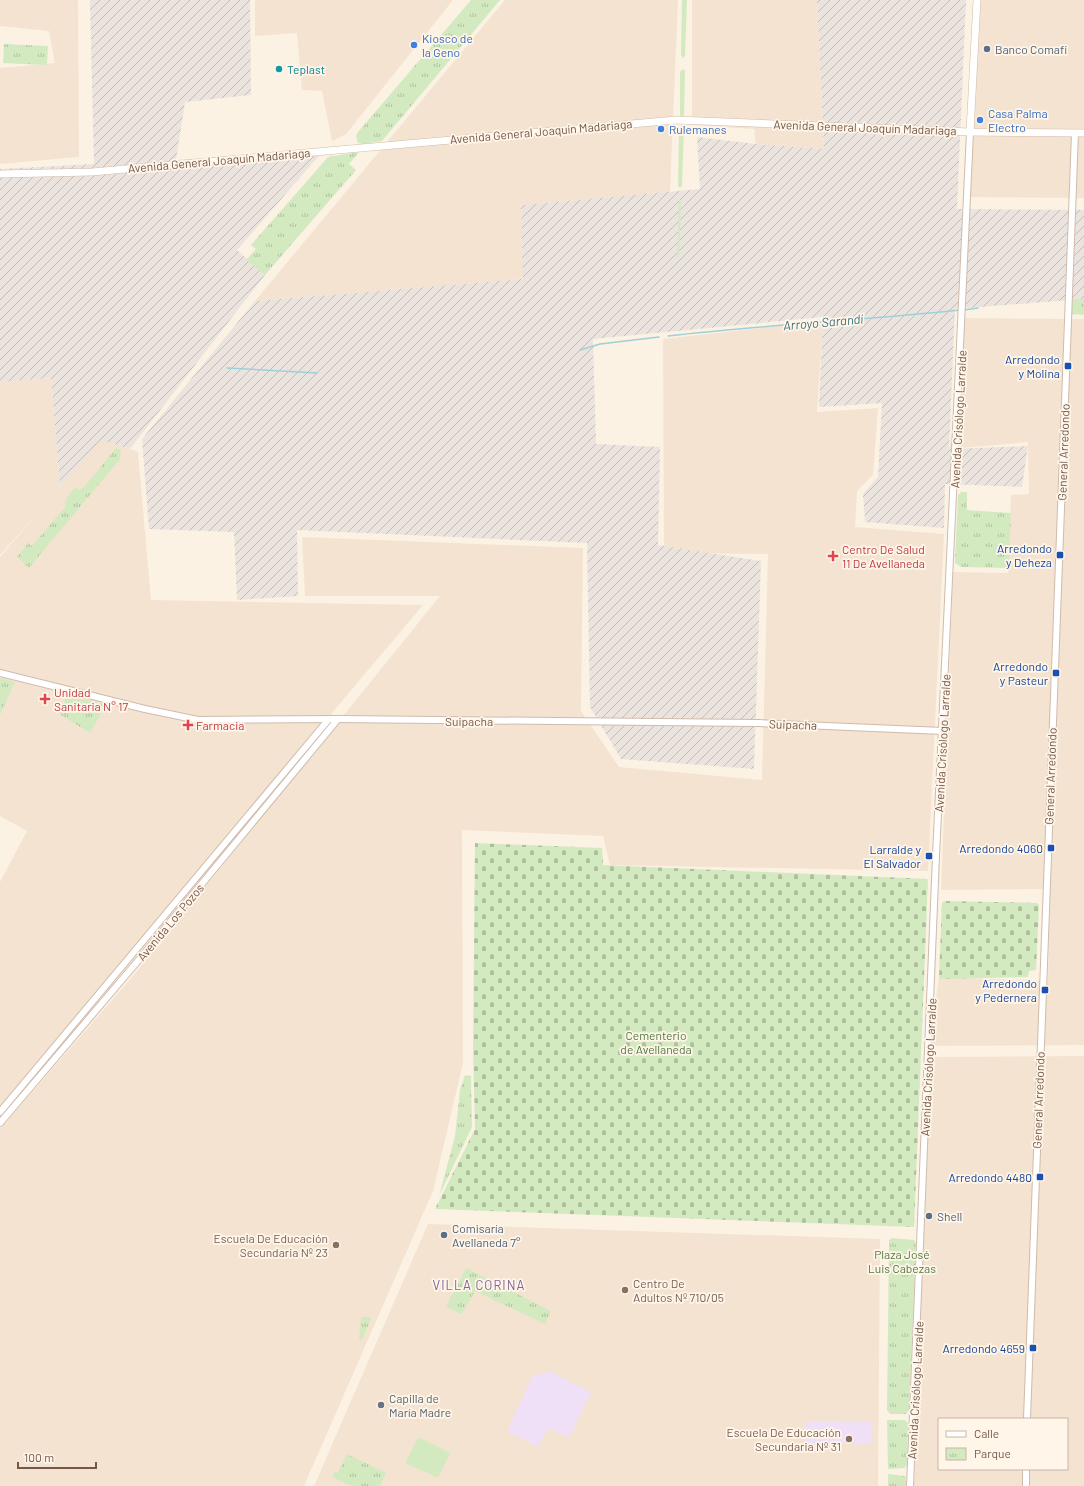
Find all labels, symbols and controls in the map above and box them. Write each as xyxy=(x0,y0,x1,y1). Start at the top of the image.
place label: Kiosco de la Geno xyxy=(422,31,473,59)
marker: Kiosco de la Geno xyxy=(409,40,419,50)
place label: Banco Comafi xyxy=(995,42,1067,56)
marker: Banco Comafi xyxy=(982,44,992,54)
place label: Teplast xyxy=(287,62,325,76)
marker: Teplast xyxy=(274,64,284,74)
place label: Casa Palma Electro xyxy=(988,106,1048,134)
marker: Casa Palma Electro xyxy=(975,115,985,125)
street label: Avenida General Joaquín Madariaga xyxy=(449,116,633,146)
street label: Avenida General Joaquín Madariaga xyxy=(773,117,957,137)
place label: Rulemanes xyxy=(669,122,727,136)
marker: Rulemanes xyxy=(656,124,666,134)
street label: Avenida General Joaquín Madariaga xyxy=(127,145,311,175)
water label: Arroyo Sarandí xyxy=(782,310,865,333)
street label: Avenida Crisólogo Larralde xyxy=(947,349,969,489)
place label: Arredondo y Molina xyxy=(1005,352,1060,380)
marker: Arredondo y Molina xyxy=(1063,361,1073,371)
street label: General Arredondo xyxy=(1054,403,1072,501)
place label: Arredondo y Deheza xyxy=(997,541,1052,569)
place label: Centro De Salud 11 De Avellaneda xyxy=(842,542,925,570)
marker: Centro De Salud 11 De Avellaneda xyxy=(827,550,839,562)
marker: Arredondo y Deheza xyxy=(1055,550,1065,560)
place label: Arredondo y Pasteur xyxy=(993,659,1049,687)
marker: Arredondo y Pasteur xyxy=(1051,668,1061,678)
street label: Avenida Crisólogo Larralde xyxy=(931,673,953,813)
place label: Unidad Sanitaria N° 17 xyxy=(54,685,128,713)
marker: Unidad Sanitaria N° 17 xyxy=(39,693,51,705)
street label: Suipacha xyxy=(445,714,493,728)
street label: Suipacha xyxy=(769,716,817,732)
place label: Farmacia xyxy=(196,718,244,732)
marker: Farmacia xyxy=(183,720,193,730)
street label: General Arredondo xyxy=(1041,727,1059,825)
place label: Arredondo 4060 xyxy=(959,841,1043,855)
place label: Larralde y El Salvador xyxy=(864,842,922,870)
marker: Arredondo 4060 xyxy=(1046,843,1056,853)
marker: Larralde y El Salvador xyxy=(924,851,934,861)
street label: Avenida Los Pozos xyxy=(134,881,206,963)
place label: Arredondo y Pedernera xyxy=(975,976,1037,1004)
marker: Arredondo y Pedernera xyxy=(1040,985,1050,995)
street label: Avenida Crisólogo Larralde xyxy=(917,997,939,1137)
park label: Cementerio de Avellaneda xyxy=(620,1028,692,1056)
street label: General Arredondo xyxy=(1029,1051,1047,1149)
place label: Arredondo 4480 xyxy=(948,1170,1032,1184)
marker: Arredondo 4480 xyxy=(1035,1172,1045,1182)
place label: Shell xyxy=(937,1209,962,1223)
marker: Shell xyxy=(924,1211,934,1221)
place label: Comisaría Avellaneda 7° xyxy=(452,1221,521,1249)
marker: Comisaría Avellaneda 7° xyxy=(439,1230,449,1240)
place label: Escuela De Educación Secundaria Nº 23 xyxy=(214,1231,328,1259)
marker: Escuela De Educación Secundaria Nº 23 xyxy=(331,1240,341,1250)
park label: Plaza José Luis Cabezas xyxy=(868,1247,936,1275)
place label: Centro De Adultos Nº 710/05 xyxy=(633,1276,724,1304)
district label: VILLA CORINA xyxy=(433,1277,525,1293)
marker: Centro De Adultos Nº 710/05 xyxy=(620,1285,630,1295)
street label: Avenida Crisólogo Larralde xyxy=(904,1320,926,1460)
place label: Arredondo 4659 xyxy=(942,1341,1025,1355)
marker: Arredondo 4659 xyxy=(1028,1343,1038,1353)
place label: Capilla de María Madre xyxy=(389,1391,451,1419)
marker: Capilla de María Madre xyxy=(376,1400,386,1410)
legend xyxy=(938,1418,1068,1470)
place label: Escuela De Educación Secundaria Nº 31 xyxy=(727,1425,841,1453)
text: Calle xyxy=(974,1426,999,1440)
marker: Escuela De Educación Secundaria Nº 31 xyxy=(844,1434,854,1444)
scale bar xyxy=(18,1444,96,1470)
text: Parque xyxy=(974,1446,1011,1460)
text: 100 m xyxy=(24,1450,54,1464)

